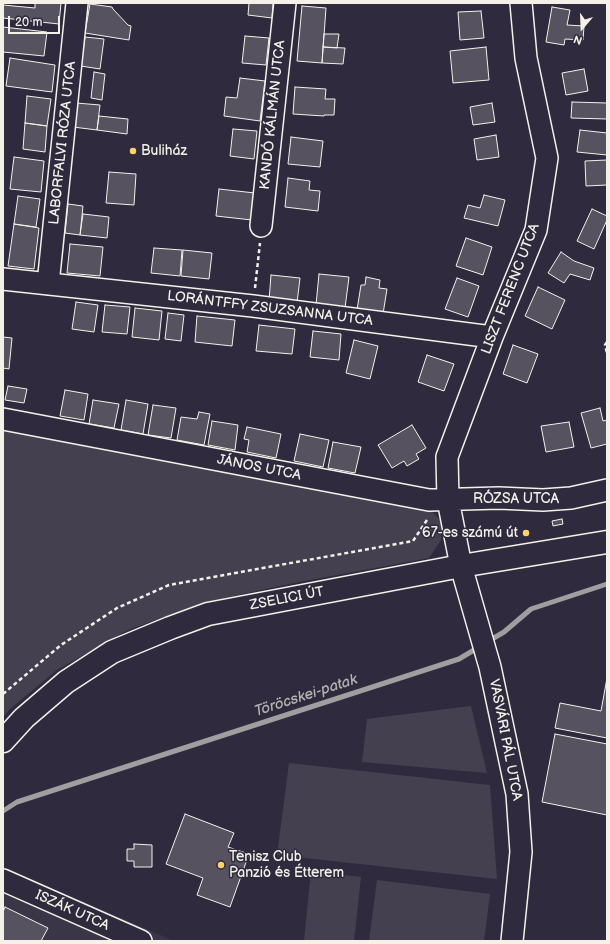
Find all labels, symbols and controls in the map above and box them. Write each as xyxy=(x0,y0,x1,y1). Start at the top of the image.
scale bar xyxy=(10,8,62,34)
north arrow xyxy=(562,8,602,48)
text: 20 m xyxy=(15,15,42,30)
text: N xyxy=(572,32,584,47)
street label: KANDÓ KÁLMÁN UTCA xyxy=(257,40,289,190)
street label: LABORFALVI RÓZA UTCA xyxy=(46,60,80,226)
place label: Buliház xyxy=(141,143,187,159)
marker: Buliház xyxy=(128,146,138,156)
street label: LISZT FERENC UTCA xyxy=(478,221,544,357)
street label: LORÁNTFFY ZSUZSANNA UTCA xyxy=(166,288,374,330)
street label: JÁNOS UTCA xyxy=(216,452,302,484)
street label: RÓZSA UTCA xyxy=(473,491,559,507)
place label: 67-es számú út xyxy=(422,525,518,541)
marker: 67-es számú út xyxy=(521,528,531,538)
street label: ZSELICI ÚT xyxy=(249,584,325,614)
water label: Töröcskei-patak xyxy=(252,671,360,721)
street label: VASVÁRI PÁL UTCA xyxy=(485,678,525,802)
place label: Tenisz Club Panzió és Étterem xyxy=(229,849,344,882)
marker: Tenisz Club Panzió és Étterem xyxy=(216,860,226,870)
street label: ISZÁK UTCA xyxy=(32,887,112,935)

